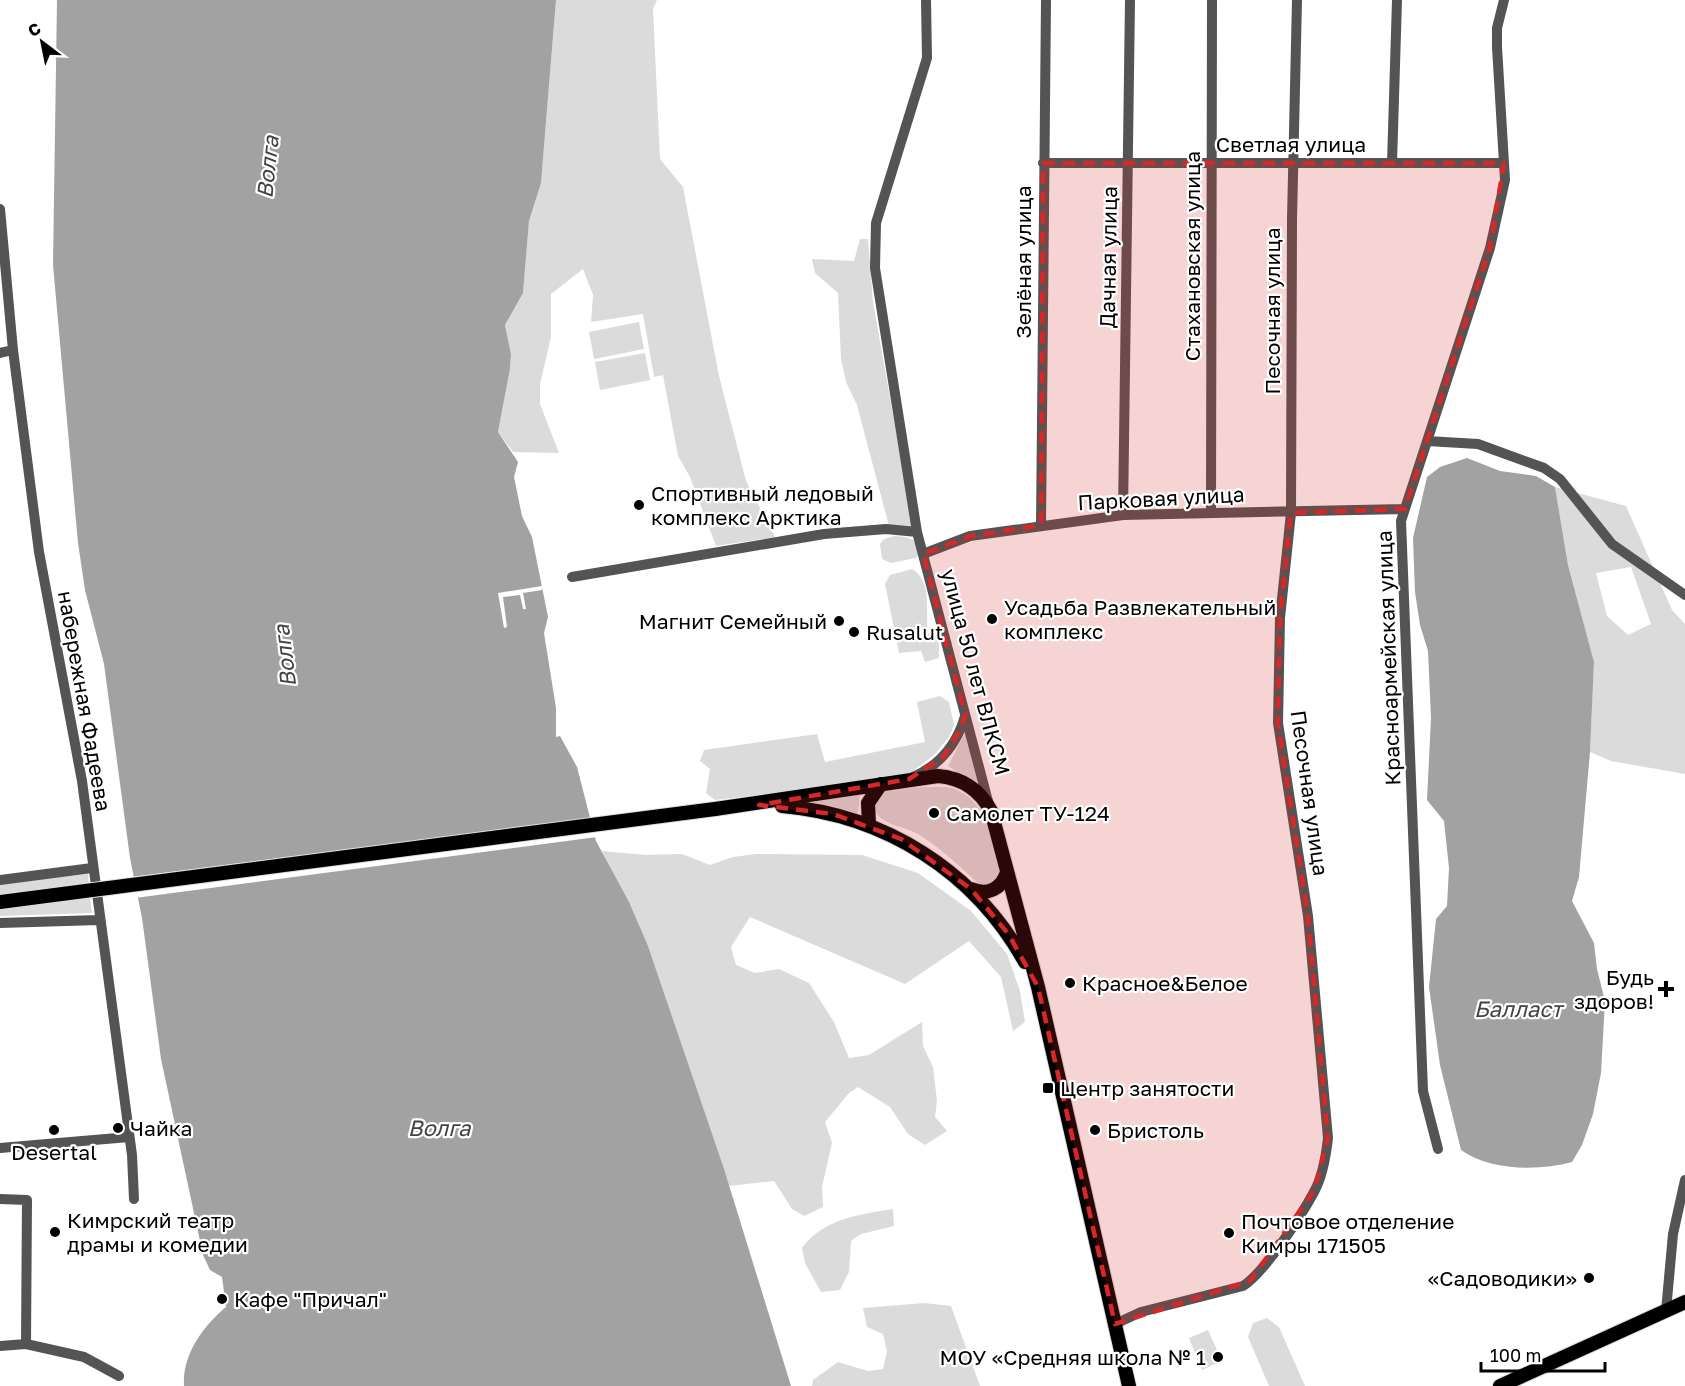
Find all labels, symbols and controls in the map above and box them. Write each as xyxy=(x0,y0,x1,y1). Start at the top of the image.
north arrow xyxy=(12,12,72,72)
text: С xyxy=(24,18,44,41)
street label: Светлая улица xyxy=(1216,131,1366,157)
water label: Волга xyxy=(250,133,284,200)
street label: Стахановская улица xyxy=(1179,151,1205,361)
street label: Зелёная улица xyxy=(1010,185,1036,339)
street label: Дачная улица xyxy=(1094,186,1122,328)
street label: Песочная улица xyxy=(1259,227,1285,395)
place label: Спортивный ледовый комплекс Арктика xyxy=(651,480,874,530)
street label: Парковая улица xyxy=(1077,481,1245,515)
marker: Спортивный ледовый комплекс Арктика xyxy=(632,498,646,512)
street label: Красноармейская улица xyxy=(1371,530,1405,786)
street label: улица 50 лет ВЛКСМ xyxy=(936,566,1016,778)
street label: набережная Фадеева xyxy=(53,589,117,813)
place label: Усадьба Развлекательный комплекс xyxy=(1004,594,1276,644)
place label: Магнит Семейный xyxy=(639,608,827,634)
marker: Усадьба Развлекательный комплекс xyxy=(985,612,999,626)
marker: Магнит Семейный xyxy=(832,614,846,628)
place label: Rusalut xyxy=(866,619,943,645)
water label: Волга xyxy=(267,622,301,689)
marker: Rusalut xyxy=(847,625,861,639)
street label: Песочная улица xyxy=(1286,708,1334,878)
place label: Самолет ТУ-124 xyxy=(946,800,1110,826)
marker: Самолет ТУ-124 xyxy=(927,806,941,820)
place label: Будь здоров! xyxy=(1574,964,1654,1014)
place label: Красное&Белое xyxy=(1082,970,1248,996)
marker: Красное&Белое xyxy=(1063,976,1077,990)
marker: Будь здоров! xyxy=(1659,982,1673,996)
water label: Балласт xyxy=(1474,995,1565,1022)
place label: Центр занятости xyxy=(1060,1075,1234,1101)
marker: Центр занятости xyxy=(1041,1081,1055,1095)
water label: Волга xyxy=(408,1114,472,1141)
place label: Чайка xyxy=(130,1115,192,1141)
place label: Бристоль xyxy=(1107,1117,1204,1143)
marker: Чайка xyxy=(111,1121,125,1135)
marker: Desertal xyxy=(47,1123,61,1137)
marker: Бристоль xyxy=(1088,1123,1102,1137)
place label: Desertal xyxy=(11,1139,97,1165)
place label: Кимрский театр драмы и комедии xyxy=(67,1207,248,1257)
place label: Почтовое отделение Кимры 171505 xyxy=(1241,1208,1454,1258)
marker: Кимрский театр драмы и комедии xyxy=(48,1225,62,1239)
marker: Почтовое отделение Кимры 171505 xyxy=(1222,1226,1236,1240)
place label: «Садоводики» xyxy=(1428,1265,1577,1291)
marker: «Садоводики» xyxy=(1582,1271,1596,1285)
place label: Кафе "Причал" xyxy=(234,1286,387,1312)
marker: Кафе "Причал" xyxy=(215,1292,229,1306)
scale bar xyxy=(1481,1335,1606,1373)
place label: МОУ «Средняя школа № 1 xyxy=(939,1344,1206,1370)
text: 100 m xyxy=(1490,1344,1541,1366)
marker: МОУ «Средняя школа № 1 xyxy=(1211,1350,1225,1364)

